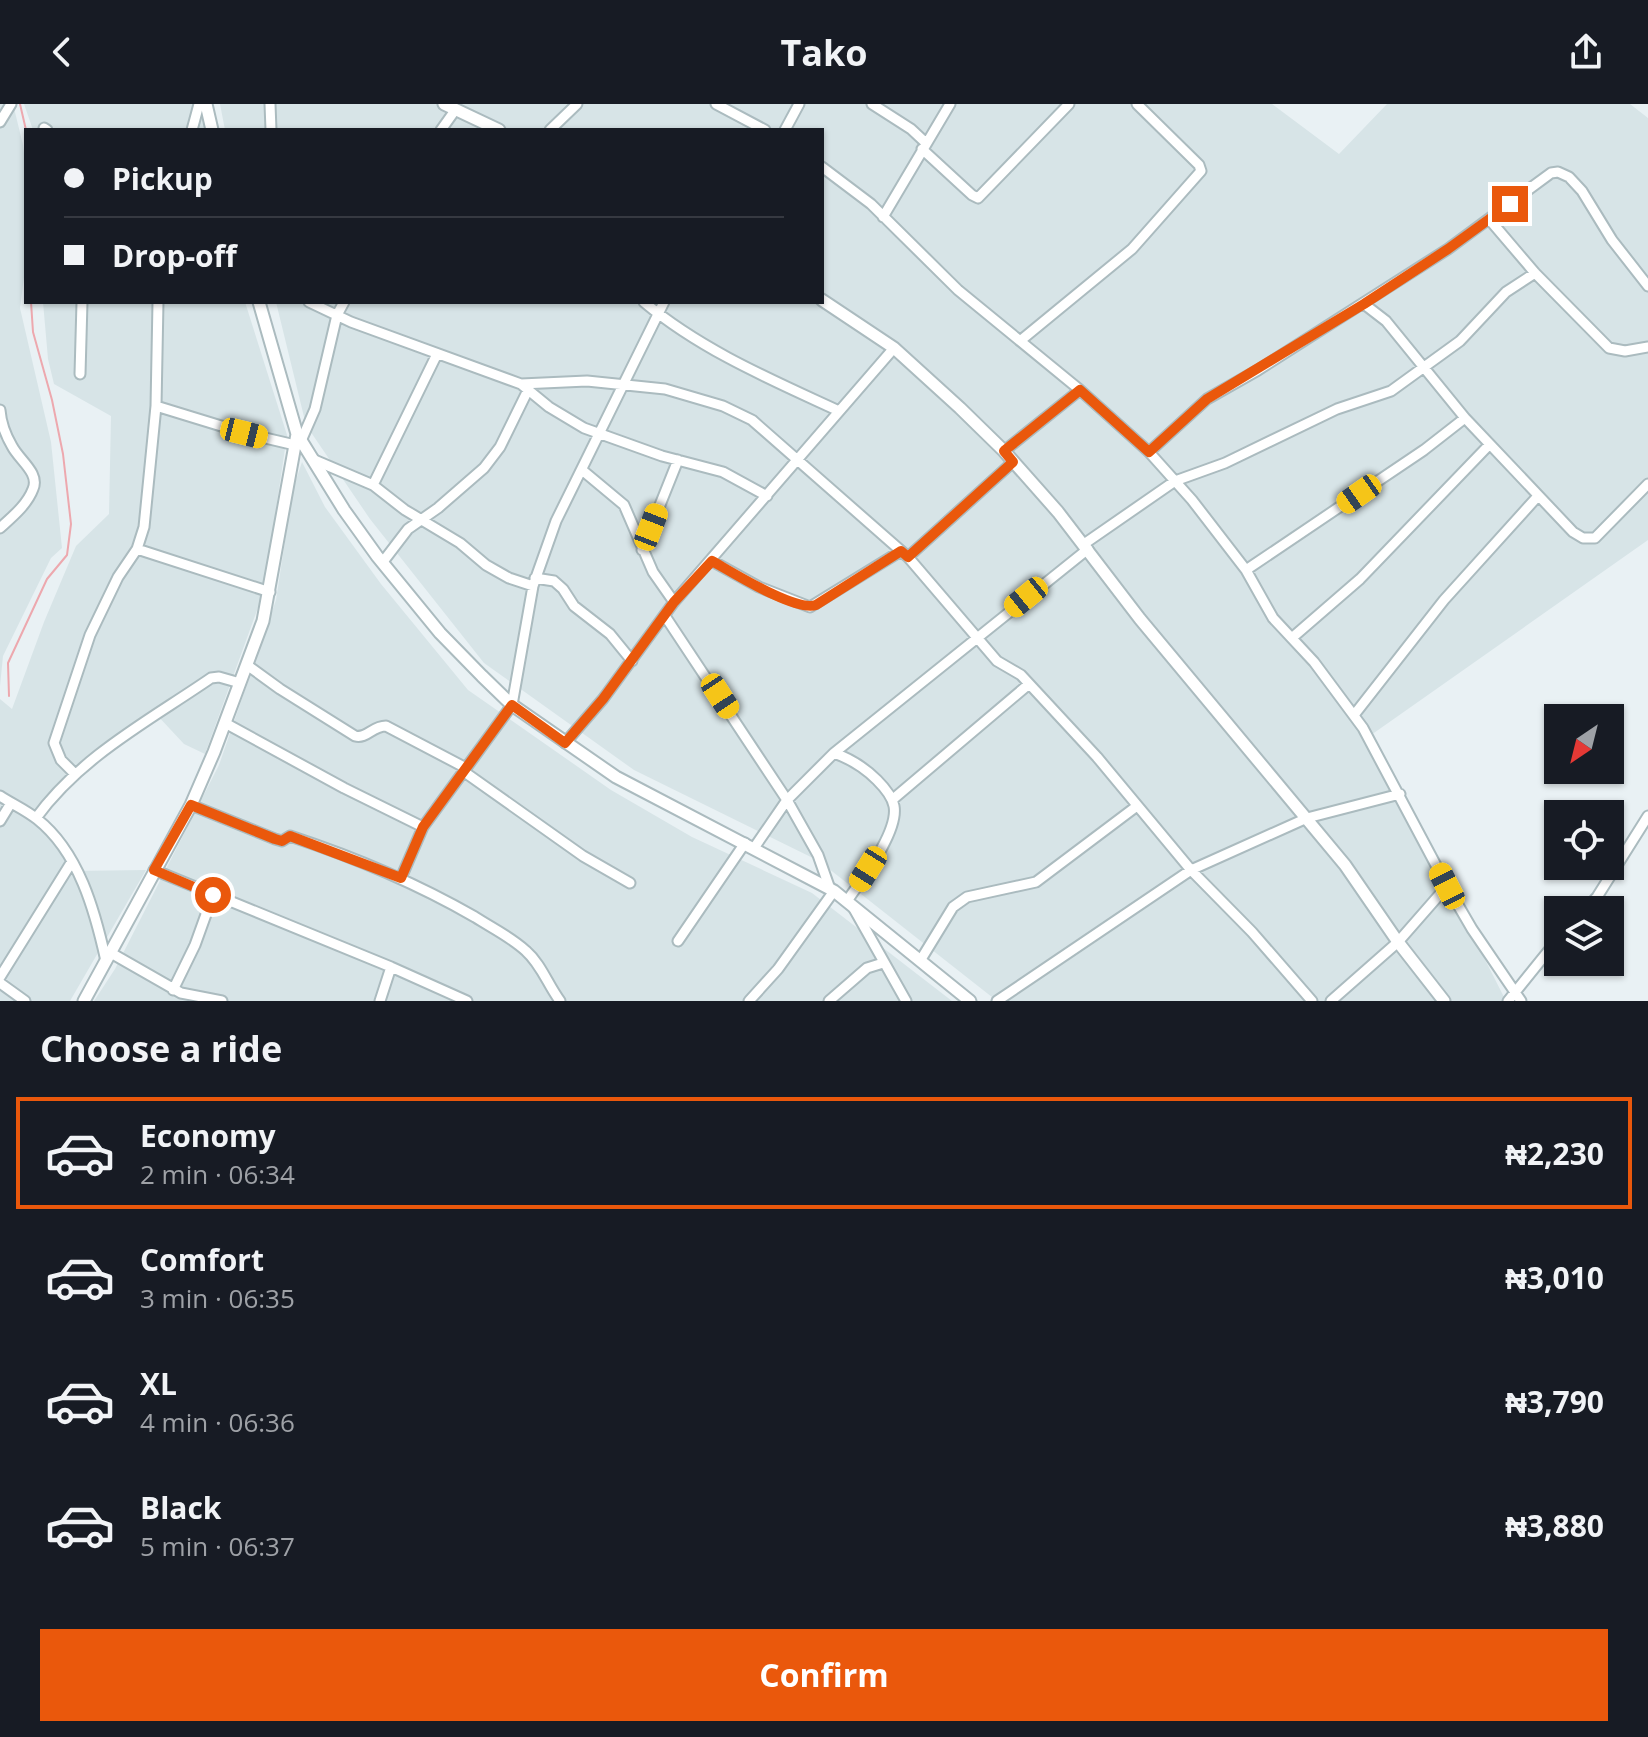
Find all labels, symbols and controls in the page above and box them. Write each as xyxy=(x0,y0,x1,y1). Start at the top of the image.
text: Tako xyxy=(780,28,868,77)
icon: back xyxy=(40,30,84,74)
icon: share xyxy=(1564,30,1608,74)
text: Pickup xyxy=(112,158,213,199)
route end xyxy=(1492,186,1528,222)
text: Drop-off xyxy=(112,235,237,276)
car xyxy=(218,416,270,450)
car xyxy=(1332,470,1386,518)
car xyxy=(631,500,671,554)
car xyxy=(1000,573,1052,621)
car xyxy=(697,669,743,723)
north arrow xyxy=(1544,704,1624,784)
map controls xyxy=(1544,704,1624,976)
button: locate xyxy=(1544,800,1624,880)
car xyxy=(845,842,891,896)
car xyxy=(1425,859,1469,913)
route start xyxy=(195,877,231,913)
button: layers xyxy=(1544,896,1624,976)
text: Choose a ride xyxy=(40,1024,282,1073)
text: Economy xyxy=(140,1115,276,1156)
icon: car xyxy=(44,1117,116,1189)
text: ₦2,230 xyxy=(1505,1133,1604,1174)
text: 2 min · 06:34 xyxy=(140,1156,295,1192)
text: Comfort xyxy=(140,1239,264,1280)
icon: car xyxy=(44,1241,116,1313)
text: ₦3,010 xyxy=(1505,1257,1604,1298)
text: 3 min · 06:35 xyxy=(140,1280,295,1316)
text: XL xyxy=(140,1363,177,1404)
icon: car xyxy=(44,1365,116,1437)
text: ₦3,790 xyxy=(1505,1381,1604,1422)
text: 4 min · 06:36 xyxy=(140,1404,295,1440)
text: Black xyxy=(140,1487,221,1528)
icon: car xyxy=(44,1489,116,1561)
text: ₦3,880 xyxy=(1505,1505,1604,1546)
text: 5 min · 06:37 xyxy=(140,1528,295,1564)
button: Confirm xyxy=(40,1629,1608,1721)

